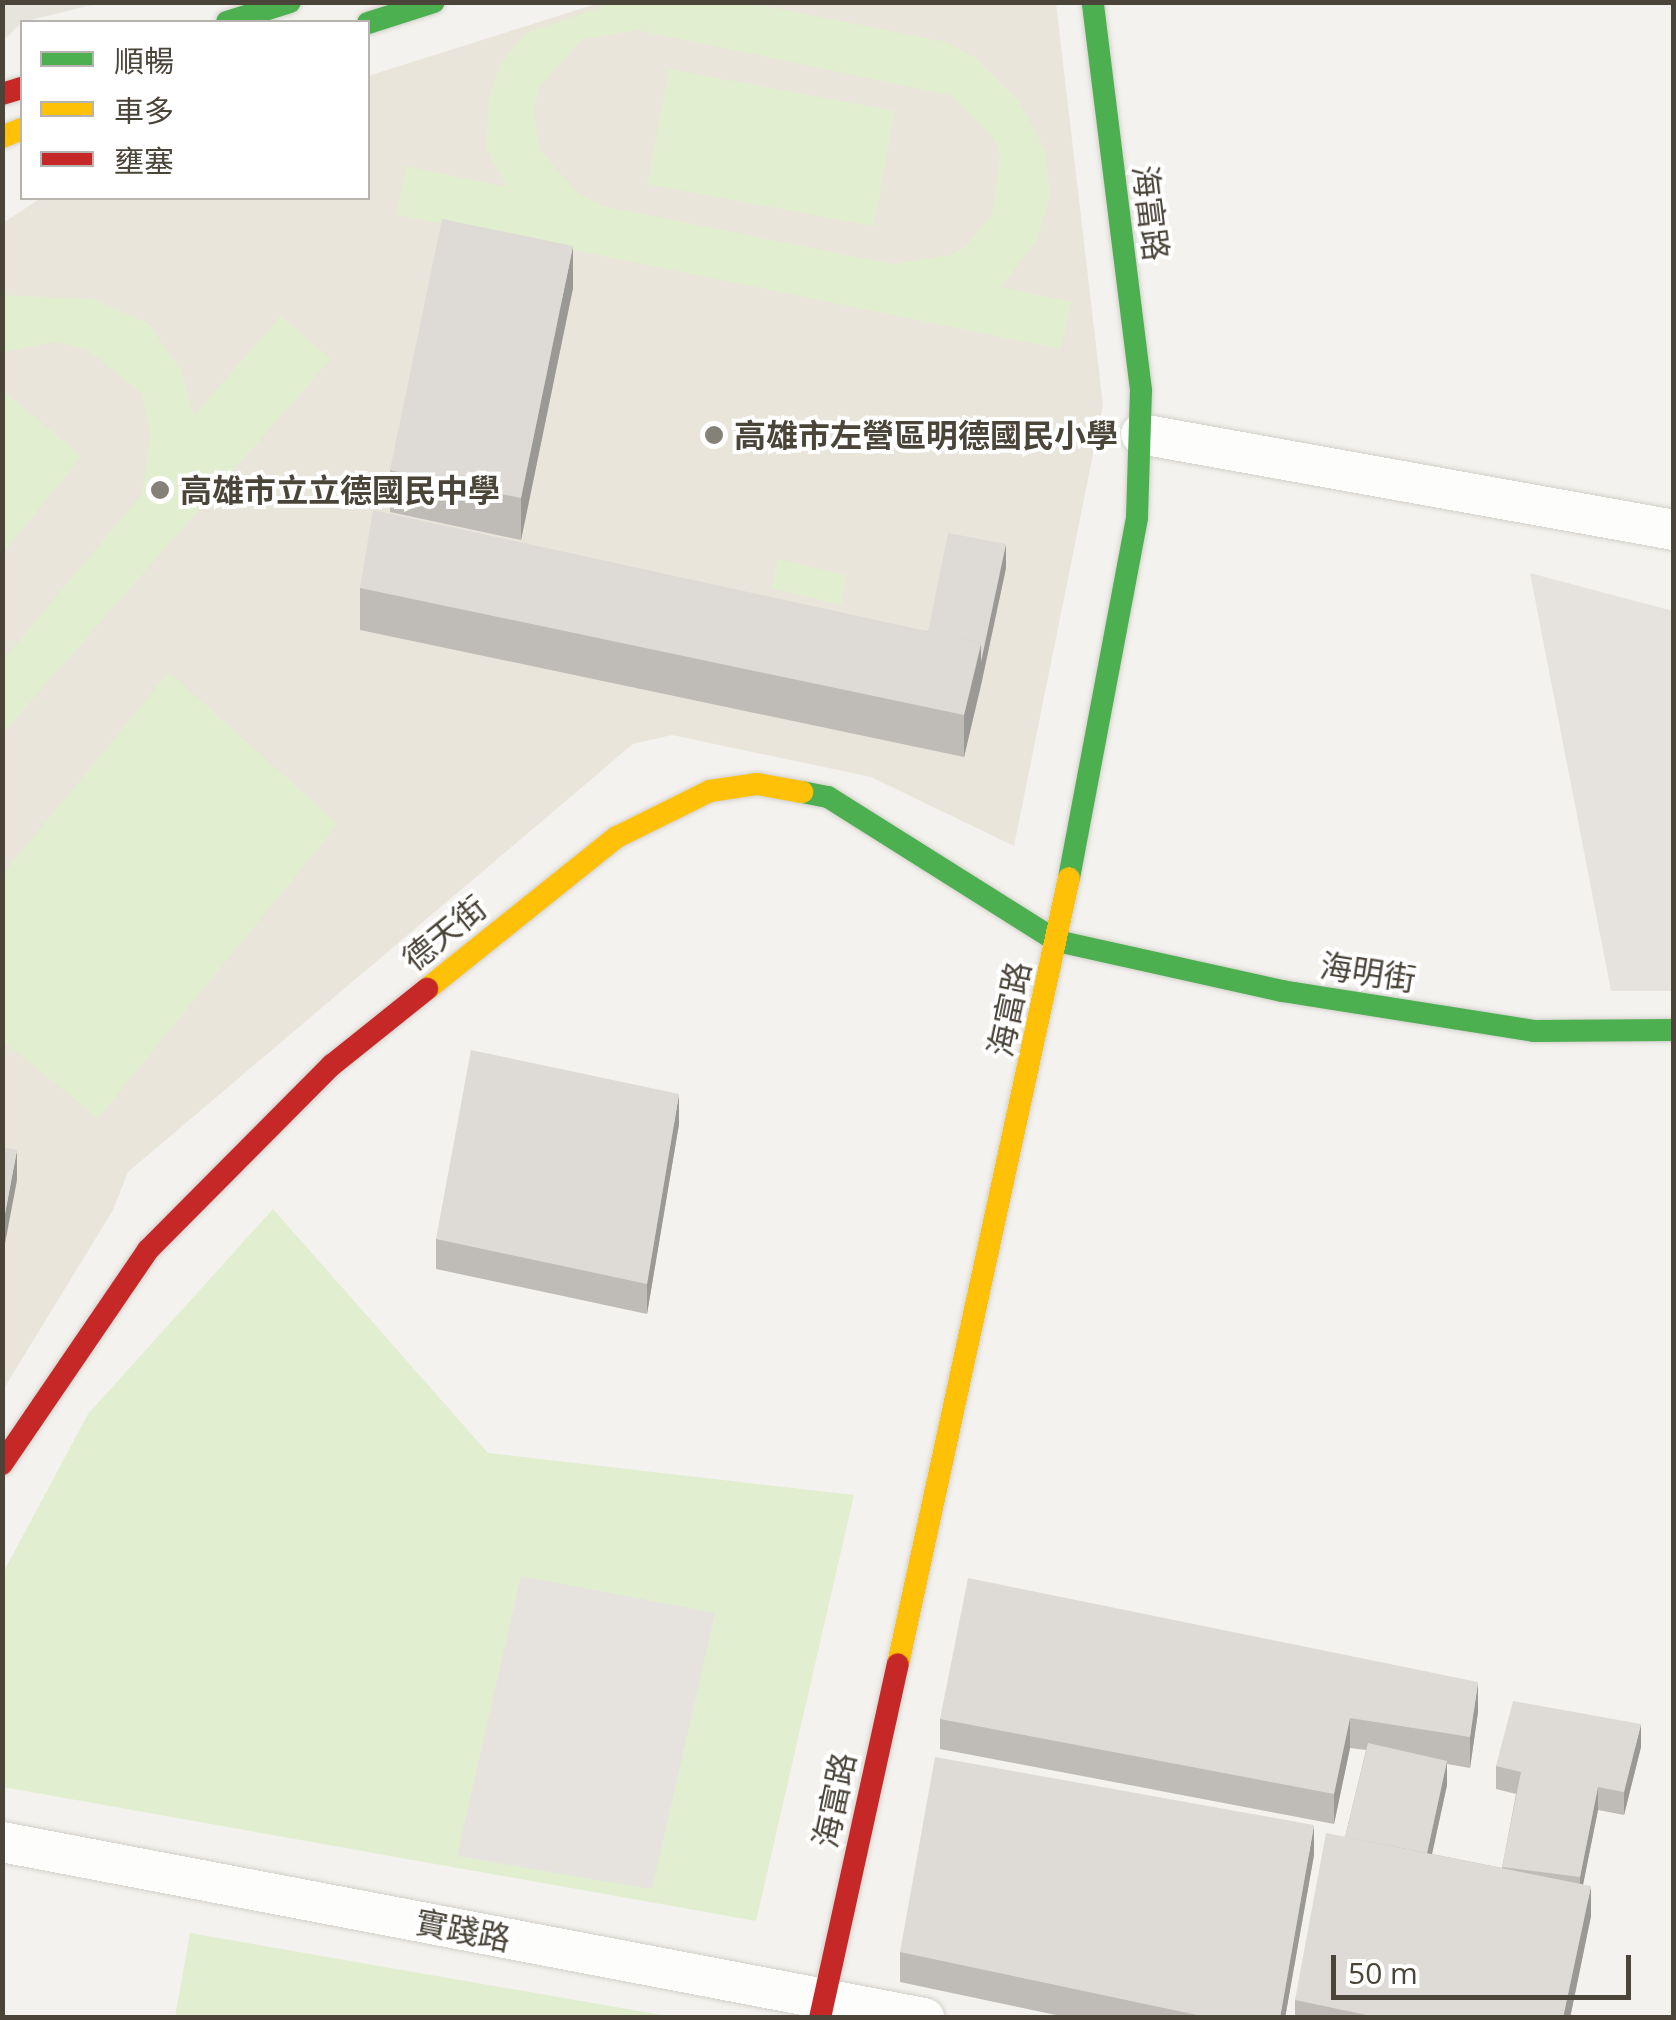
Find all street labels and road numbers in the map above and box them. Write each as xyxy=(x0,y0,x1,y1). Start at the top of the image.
street label: 海富路 xyxy=(1126,163,1176,263)
street label: 德天街 xyxy=(395,888,493,978)
street label: 海明街 xyxy=(1318,946,1418,998)
street label: 海富路 xyxy=(980,958,1038,1060)
street label: 海富路 xyxy=(805,1749,863,1851)
street label: 實踐路 xyxy=(412,1902,514,1958)

